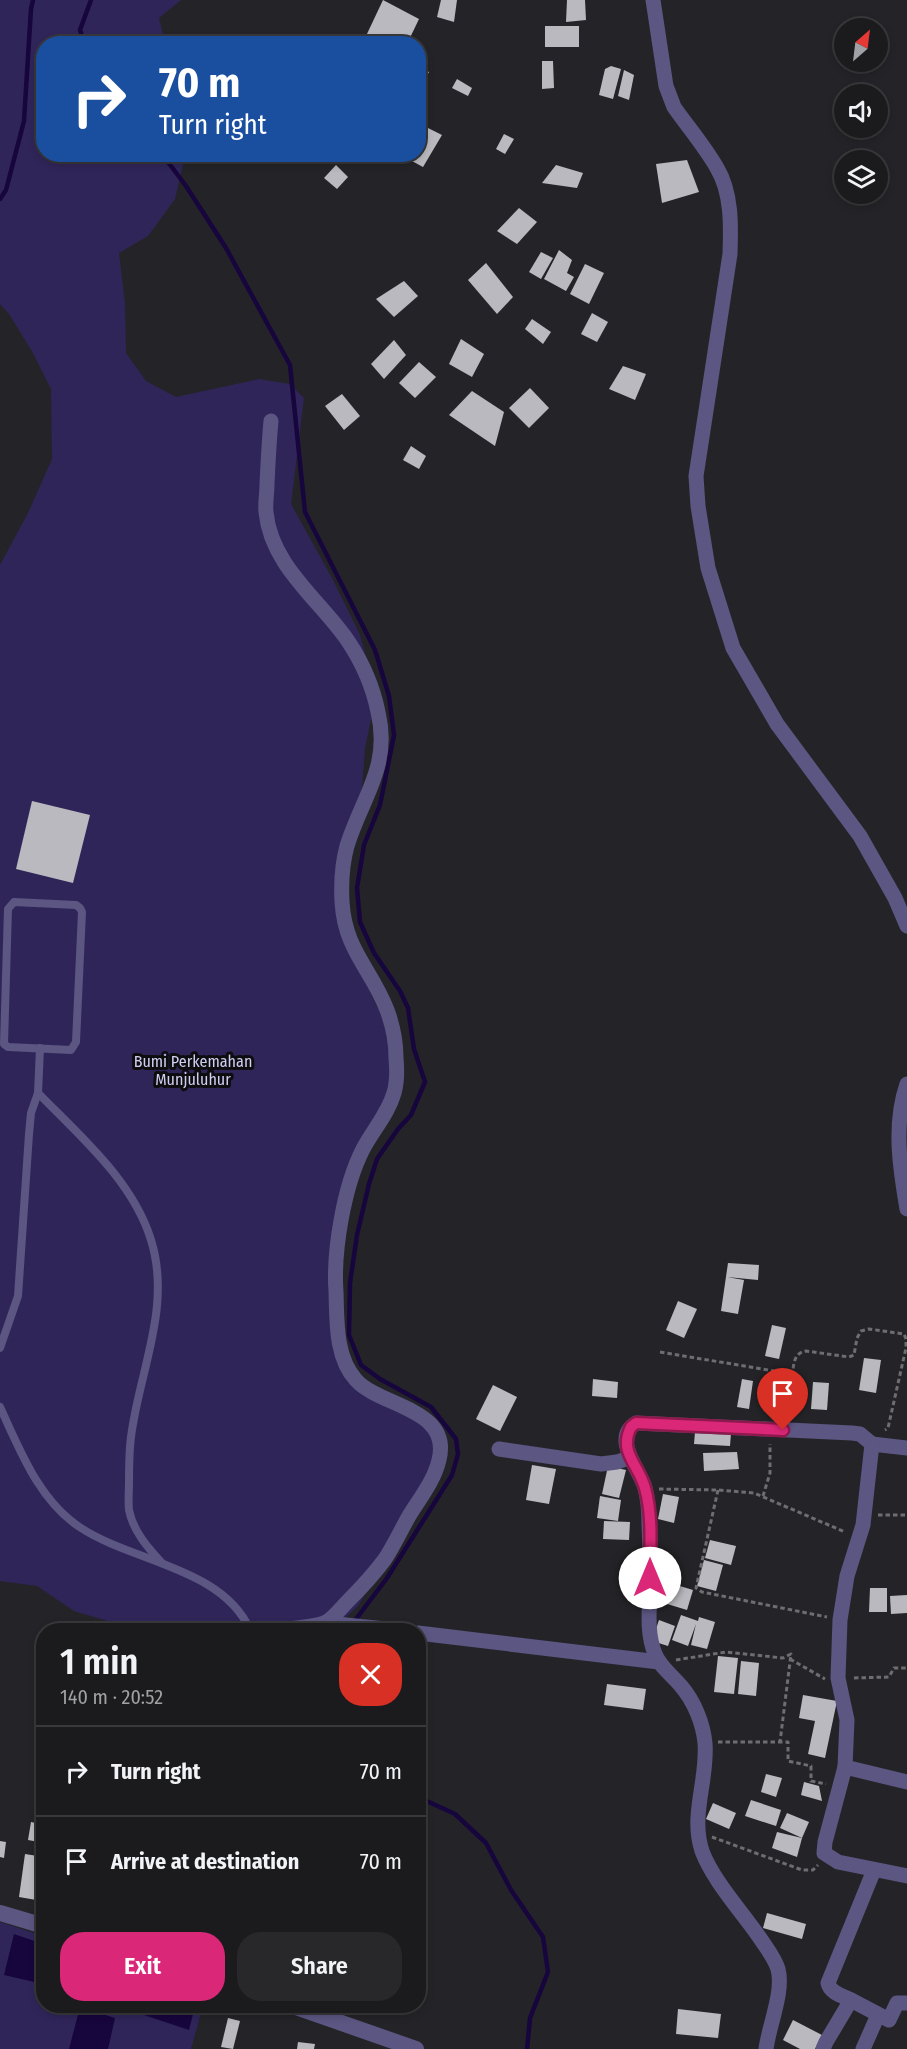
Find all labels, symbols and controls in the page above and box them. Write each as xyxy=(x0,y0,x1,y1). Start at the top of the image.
north arrow xyxy=(834,18,888,72)
map controls xyxy=(834,18,888,204)
text: 70 m xyxy=(159,58,240,108)
icon: right xyxy=(60,60,138,138)
button: sound xyxy=(834,84,888,138)
text: Turn right xyxy=(159,109,267,141)
button: layers xyxy=(834,150,888,204)
park label: Bumi Perkemahan Munjuluhur xyxy=(134,1052,252,1089)
pin xyxy=(757,1368,808,1430)
icon: arrive xyxy=(766,1377,799,1410)
position arrow xyxy=(618,1546,682,1610)
text: 1 min xyxy=(60,1640,138,1684)
button: close xyxy=(339,1643,402,1706)
text: 140 m · 20:52 xyxy=(60,1685,163,1709)
icon: right xyxy=(60,1755,93,1788)
text: Turn right xyxy=(111,1758,200,1785)
text: 70 m xyxy=(360,1758,402,1785)
icon: arrive xyxy=(60,1845,93,1878)
text: Arrive at destination xyxy=(111,1848,299,1875)
text: 70 m xyxy=(360,1848,402,1875)
button: Exit xyxy=(60,1932,225,2001)
button: Share xyxy=(237,1932,402,2001)

